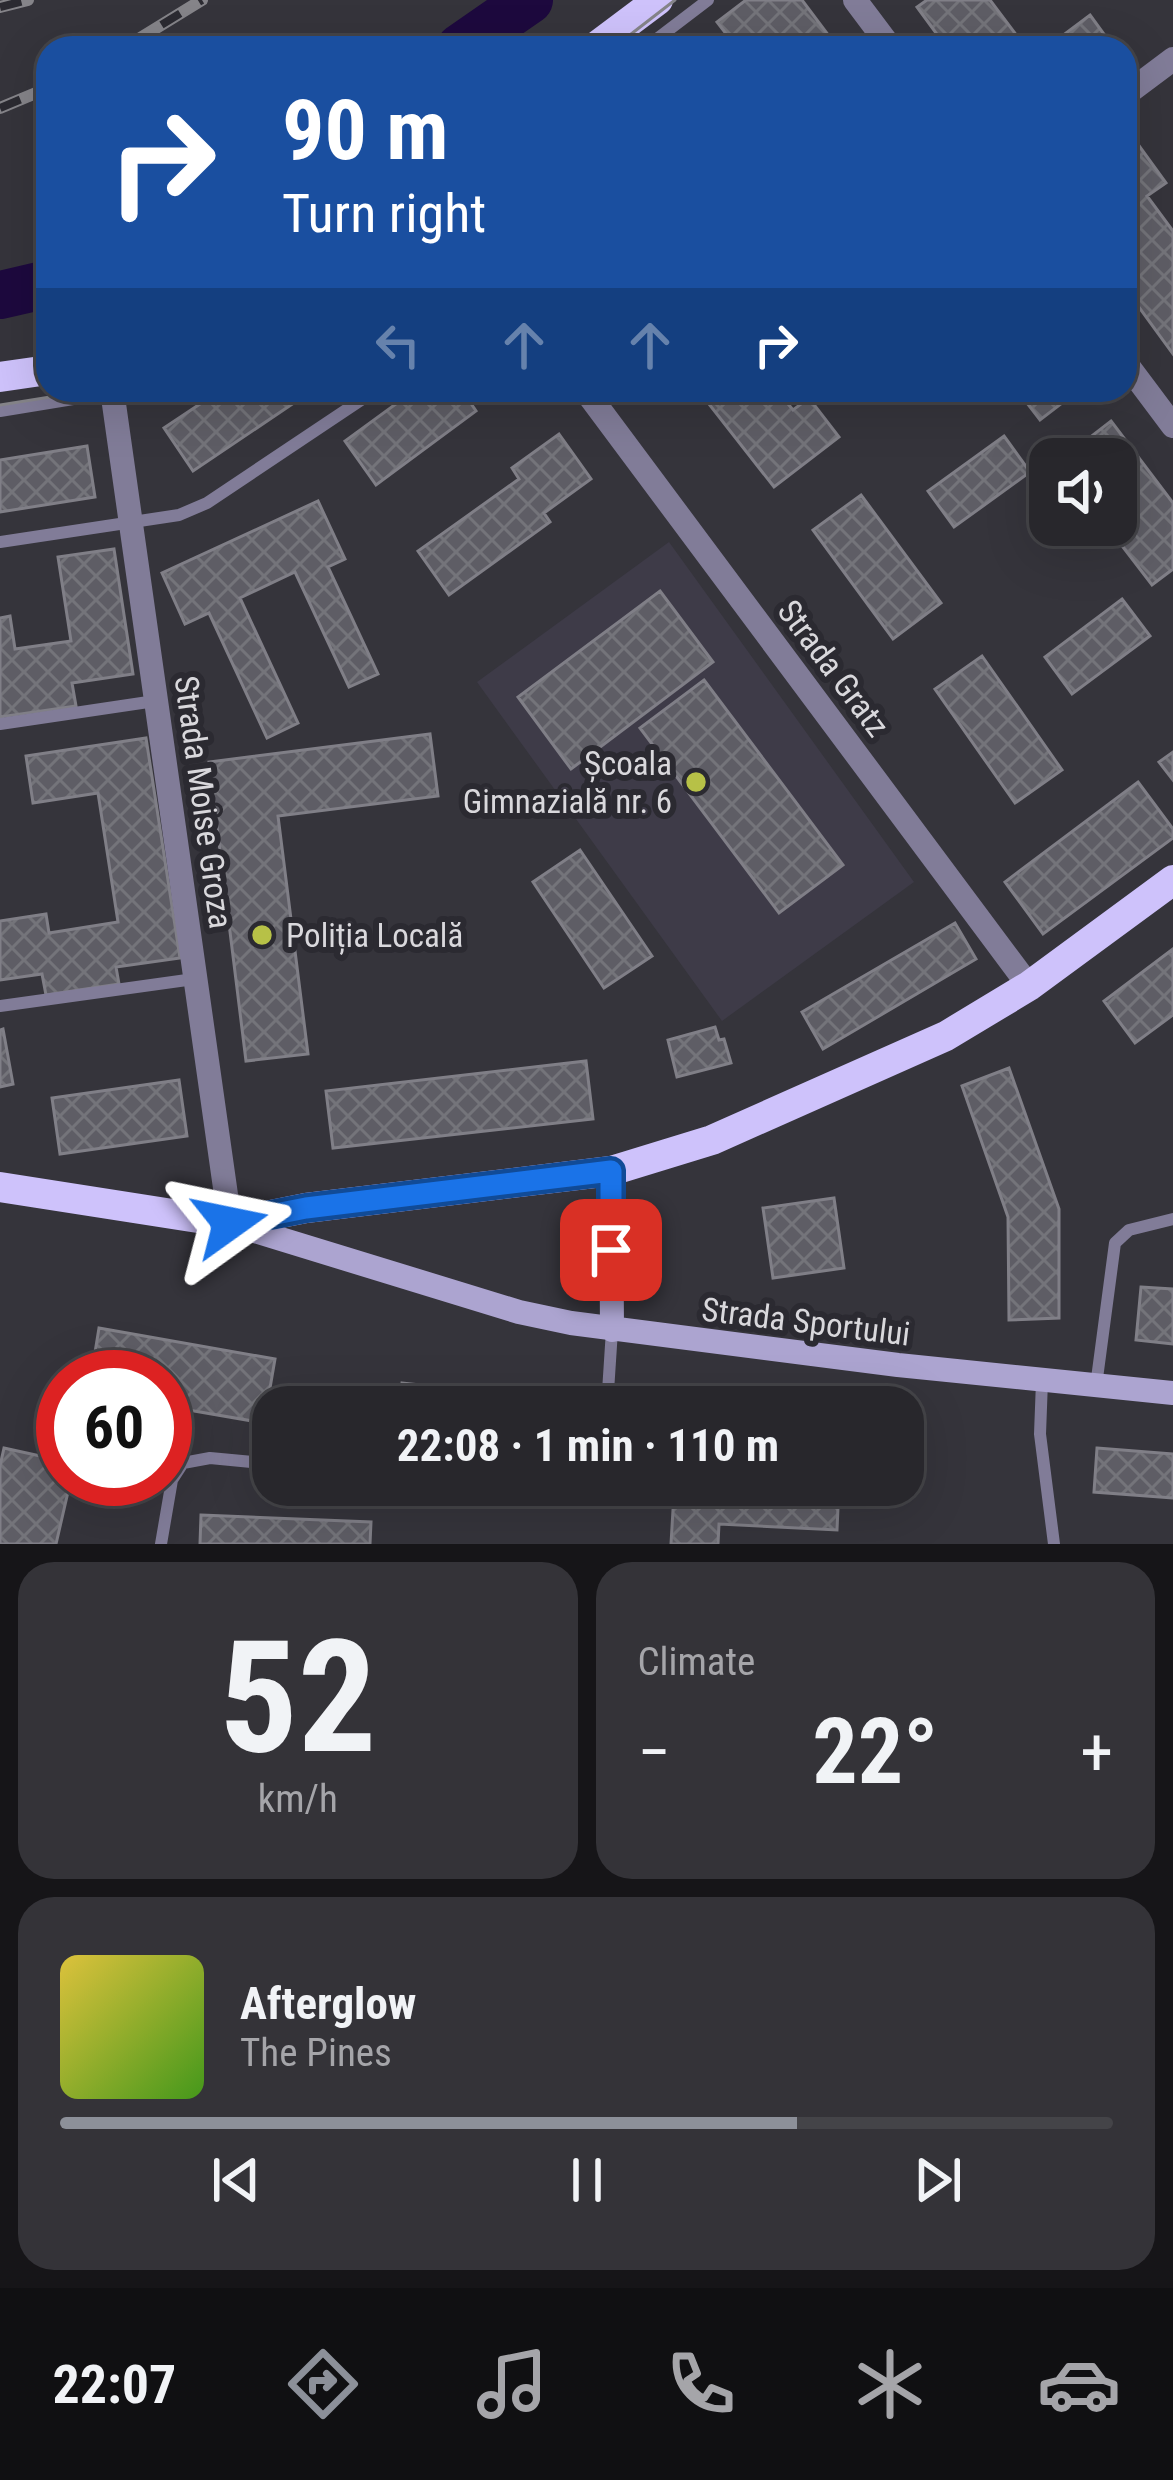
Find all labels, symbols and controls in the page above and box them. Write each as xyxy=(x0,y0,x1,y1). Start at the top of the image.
text: 90 m xyxy=(282,81,449,180)
icon: right xyxy=(84,84,240,240)
text: Turn right xyxy=(282,182,486,245)
icon: left xyxy=(365,312,431,378)
icon: ahead xyxy=(491,312,557,378)
icon: ahead xyxy=(617,312,683,378)
icon: right xyxy=(743,312,809,378)
map controls xyxy=(1029,438,1137,546)
button: sound xyxy=(1029,438,1137,546)
street label: Strada Gratz xyxy=(770,592,898,744)
street label: Strada Moise Groza xyxy=(166,673,241,931)
place label: Școala Gimnazială nr. 6 xyxy=(463,744,672,821)
marker: Școala Gimnazială nr. 6 xyxy=(683,769,709,795)
place label: Poliția Locală xyxy=(286,916,463,956)
marker: Poliția Locală xyxy=(249,922,275,948)
position arrow xyxy=(167,1160,293,1286)
pin xyxy=(560,1199,662,1301)
icon: arrive xyxy=(578,1217,644,1283)
street label: Strada Sportului xyxy=(700,1289,912,1354)
speed limit sign: 60 xyxy=(36,1350,192,1506)
text: 22:08 · 1 min · 110 m xyxy=(397,1419,779,1472)
text: 52 xyxy=(219,1606,377,1789)
text: Climate xyxy=(638,1639,755,1685)
text: 22° xyxy=(812,1700,938,1805)
text: − xyxy=(638,1714,671,1791)
text: + xyxy=(1080,1714,1113,1791)
text: km/h xyxy=(258,1776,338,1822)
text: Afterglow xyxy=(240,1977,416,2030)
text: The Pines xyxy=(240,2030,392,2076)
icon: previous xyxy=(203,2147,269,2213)
icon: pause xyxy=(554,2147,620,2213)
icon: next xyxy=(905,2147,971,2213)
icon: directions xyxy=(281,2342,365,2426)
icon: music xyxy=(470,2342,554,2426)
icon: phone xyxy=(659,2342,743,2426)
icon: climate xyxy=(848,2342,932,2426)
icon: car xyxy=(1037,2342,1121,2426)
text: 22:07 xyxy=(52,2353,176,2416)

